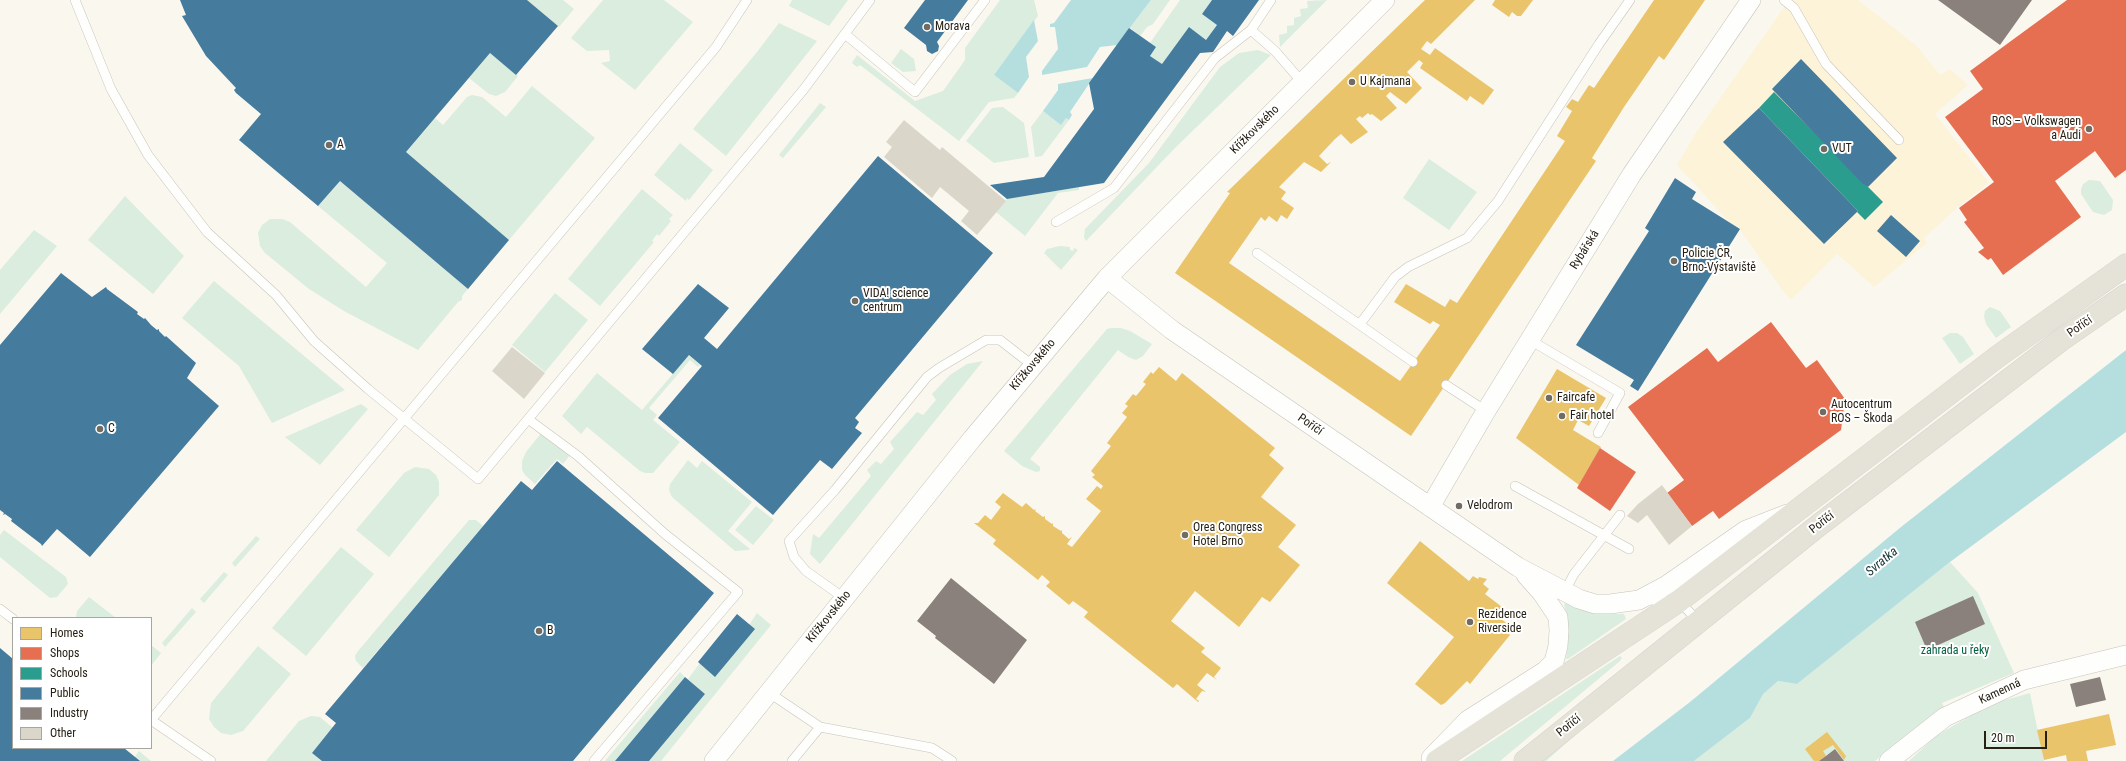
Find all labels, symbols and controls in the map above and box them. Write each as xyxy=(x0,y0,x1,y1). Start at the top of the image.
place label: Morava xyxy=(935,20,970,34)
marker: Morava xyxy=(922,22,932,32)
place label: U Kajmana xyxy=(1360,75,1411,89)
marker: U Kajmana xyxy=(1347,77,1357,87)
street label: Křížkovského xyxy=(1228,103,1282,157)
place label: ROS – Volkswagen a Audi xyxy=(1992,115,2081,143)
marker: ROS – Volkswagen a Audi xyxy=(2084,124,2094,134)
place label: A xyxy=(337,138,344,152)
marker: A xyxy=(324,140,334,150)
place label: VUT xyxy=(1832,142,1852,156)
marker: VUT xyxy=(1819,144,1829,154)
street label: Rybářská xyxy=(1567,228,1603,272)
place label: Policie ČR, Brno-Výstaviště xyxy=(1682,247,1756,275)
marker: Policie ČR, Brno-Výstaviště xyxy=(1669,256,1679,266)
place label: VIDA! science centrum xyxy=(863,287,928,315)
marker: VIDA! science centrum xyxy=(850,296,860,306)
street label: Poříčí xyxy=(2065,313,2095,341)
street label: Křížkovského xyxy=(1007,336,1059,394)
place label: Faircafe xyxy=(1557,391,1595,405)
marker: Faircafe xyxy=(1544,393,1554,403)
place label: Autocentrum ROS – Škoda xyxy=(1831,398,1893,426)
marker: Autocentrum ROS – Škoda xyxy=(1818,407,1828,417)
place label: Fair hotel xyxy=(1570,409,1614,423)
street label: Poříčí xyxy=(1295,411,1325,439)
marker: Fair hotel xyxy=(1557,411,1567,421)
place label: C xyxy=(108,422,115,436)
marker: C xyxy=(95,424,105,434)
place label: Velodrom xyxy=(1467,499,1512,513)
marker: Velodrom xyxy=(1454,501,1464,511)
street label: Poříčí xyxy=(1807,509,1837,537)
place label: Orea Congress Hotel Brno xyxy=(1193,521,1263,549)
marker: Orea Congress Hotel Brno xyxy=(1180,530,1190,540)
water label: Svratka xyxy=(1863,544,1901,580)
street label: Křížkovského xyxy=(804,588,854,646)
place label: Rezidence Riverside xyxy=(1478,608,1527,636)
legend xyxy=(12,617,152,749)
marker: Rezidence Riverside xyxy=(1465,617,1475,627)
place label: B xyxy=(547,624,554,638)
text: Homes xyxy=(50,626,84,640)
marker: B xyxy=(534,626,544,636)
park label: zahrada u řeky xyxy=(1921,644,1989,658)
text: Shops xyxy=(50,646,79,660)
text: Schools xyxy=(50,666,88,680)
street label: Kamenná xyxy=(1977,676,2023,708)
text: Public xyxy=(50,686,79,700)
text: Industry xyxy=(50,706,88,720)
street label: Poříčí xyxy=(1554,712,1584,740)
scale bar xyxy=(1986,723,2049,749)
text: Other xyxy=(50,726,76,740)
text: 20 m xyxy=(1991,731,2015,745)

